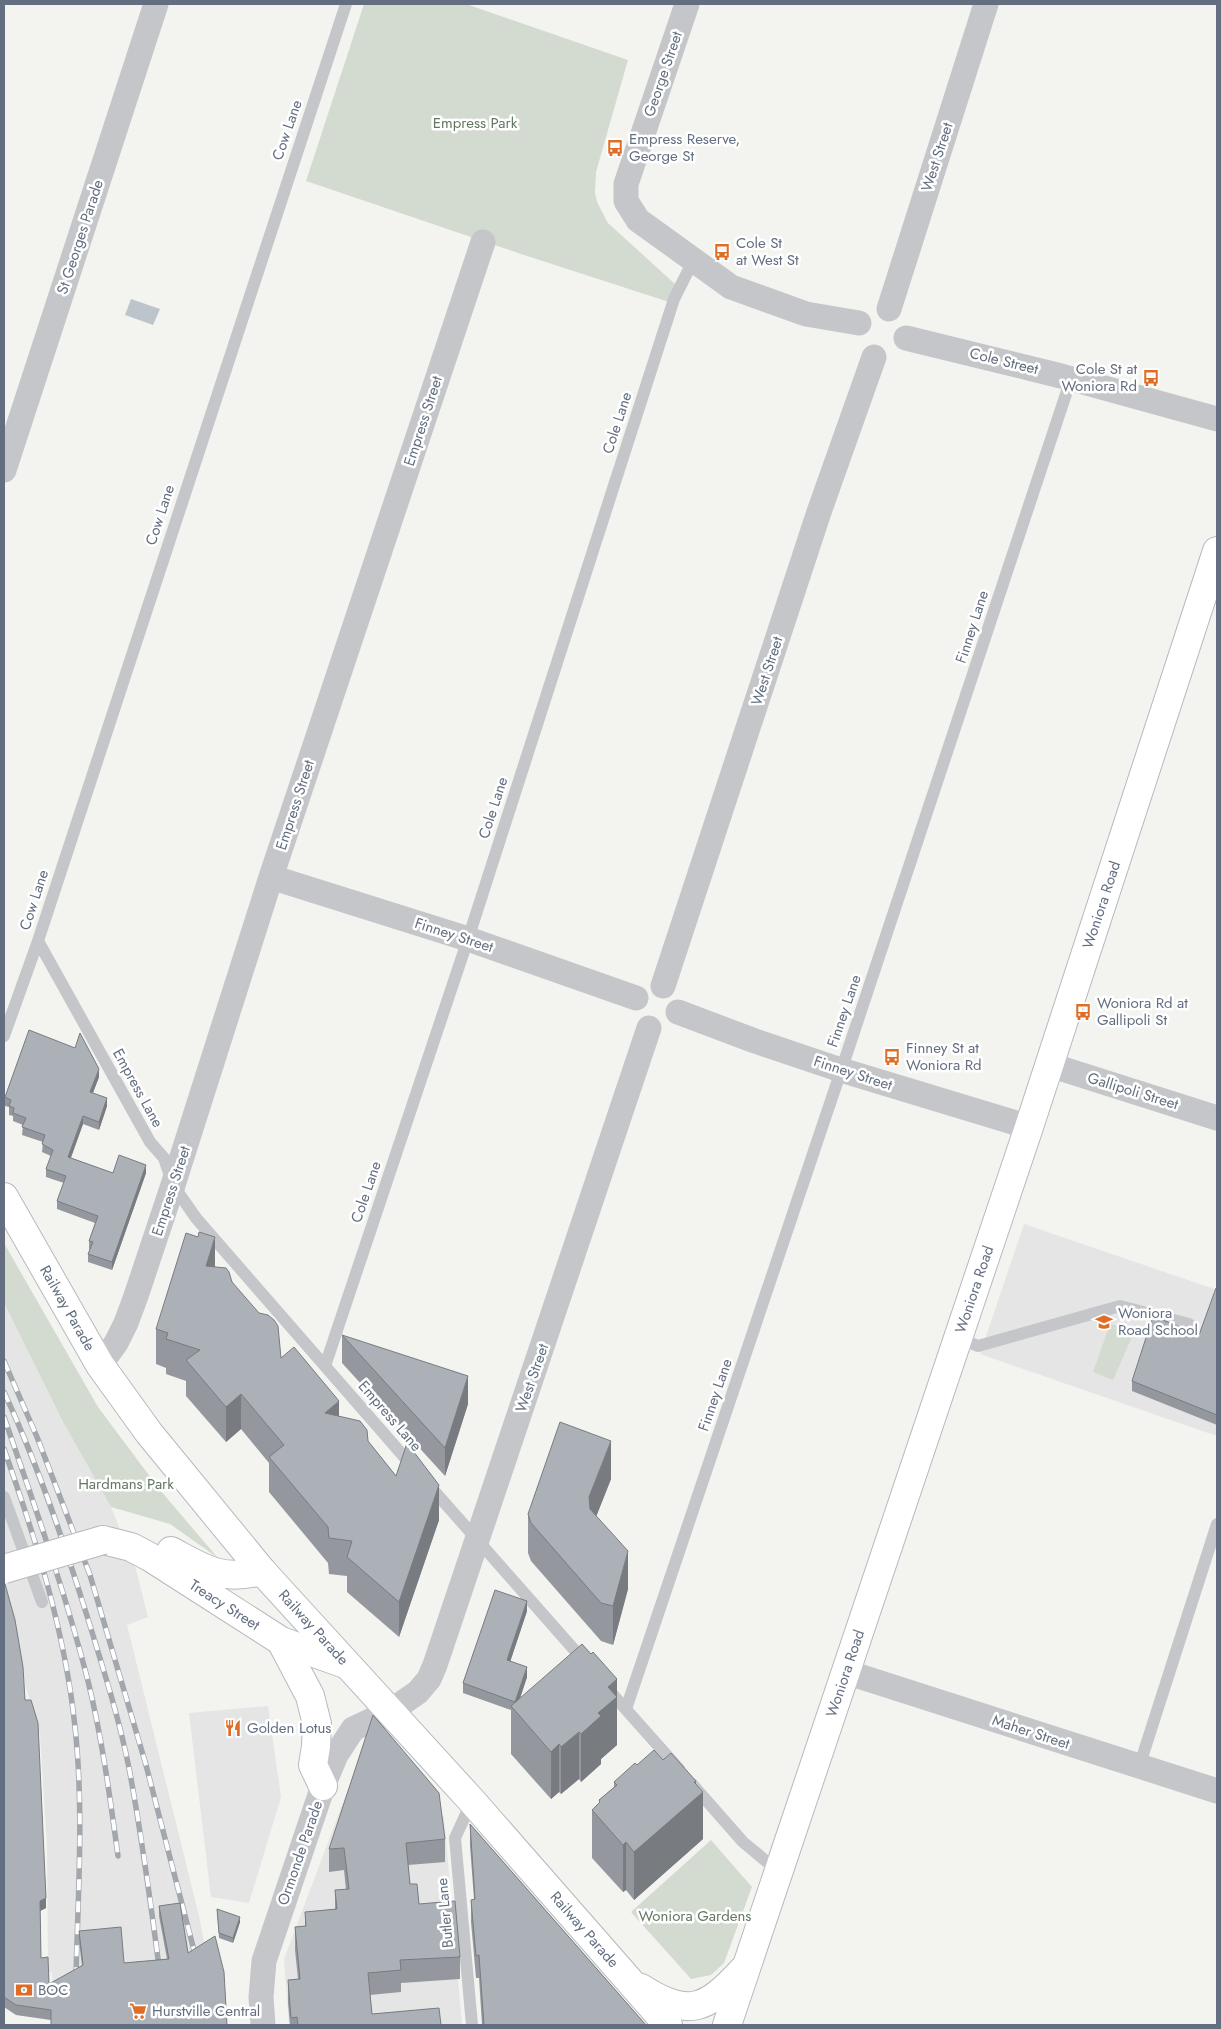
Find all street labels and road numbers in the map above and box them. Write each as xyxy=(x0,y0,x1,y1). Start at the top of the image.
street label: George Street xyxy=(638,28,688,120)
street label: Cow Lane xyxy=(266,97,308,163)
street label: West Street xyxy=(916,119,959,194)
street label: St Georges Parade xyxy=(51,177,109,297)
street label: Cole Street xyxy=(967,342,1041,380)
street label: Empress Street xyxy=(398,373,448,469)
street label: Cole Lane xyxy=(597,389,637,457)
street label: Cow Lane xyxy=(140,482,180,548)
street label: Finney Lane xyxy=(950,588,994,666)
street label: West Street xyxy=(746,633,789,708)
street label: Empress Street xyxy=(270,757,320,853)
street label: Cole Lane xyxy=(473,774,513,842)
street label: Woniora Road xyxy=(1077,858,1126,952)
street label: Cow Lane xyxy=(14,867,54,933)
street label: Finney Street xyxy=(412,912,497,958)
street label: Finney Lane xyxy=(821,972,867,1050)
street label: Empress Lane xyxy=(107,1044,169,1132)
street label: Finney Street xyxy=(811,1050,896,1096)
street label: Gallipoli Street xyxy=(1085,1067,1182,1115)
street label: Empress Street xyxy=(146,1143,196,1239)
street label: Cole Lane xyxy=(345,1158,387,1226)
street label: Woniora Road xyxy=(949,1243,999,1336)
street label: Railway Parade xyxy=(34,1261,101,1355)
street label: West Street xyxy=(510,1340,554,1415)
street label: Finney Lane xyxy=(692,1356,738,1434)
street label: Empress Lane xyxy=(353,1376,427,1456)
street label: Treacy Street xyxy=(185,1574,264,1636)
street label: Railway Parade xyxy=(273,1585,354,1670)
street label: Woniora Road xyxy=(820,1627,870,1720)
street label: Maher Street xyxy=(989,1709,1073,1755)
street label: Ormonde Parade xyxy=(272,1798,328,1908)
street label: Butler Lane xyxy=(431,1877,459,1949)
street label: Railway Parade xyxy=(545,1887,624,1973)

